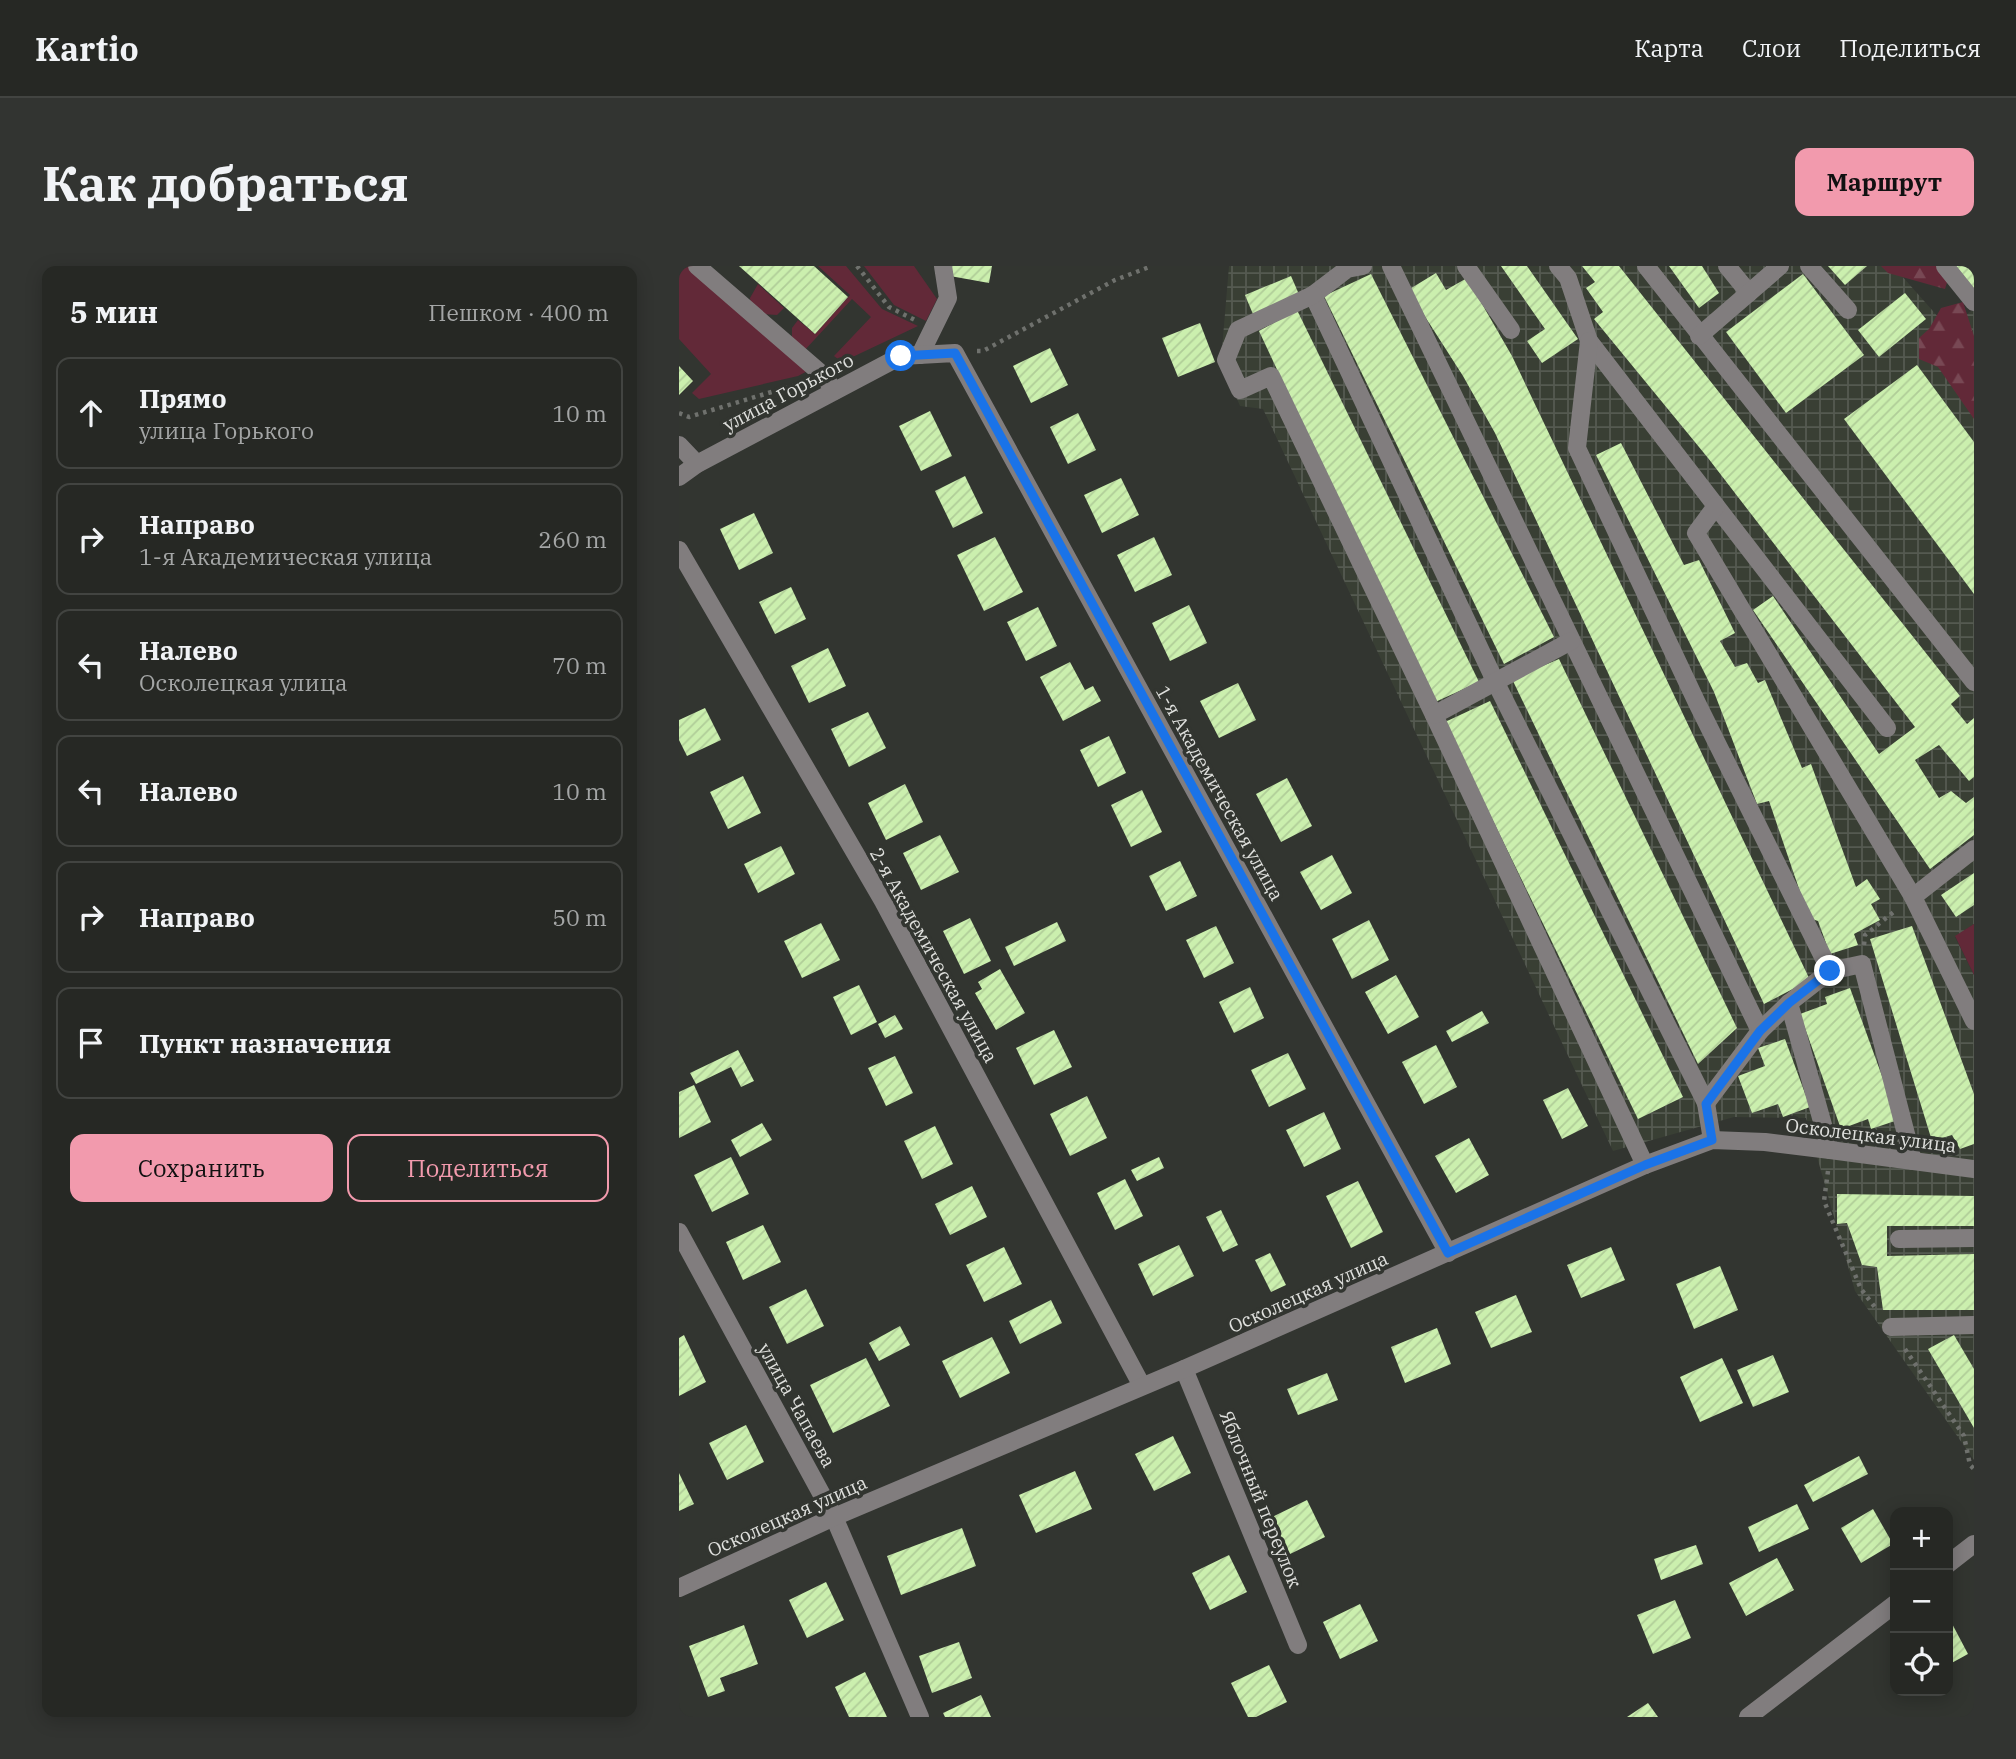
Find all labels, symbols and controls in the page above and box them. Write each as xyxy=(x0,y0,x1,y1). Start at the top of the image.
text: Kartio xyxy=(35,27,139,70)
text: Карта xyxy=(1634,32,1704,64)
text: Слои xyxy=(1742,32,1801,64)
text: Поделиться xyxy=(1839,32,1981,64)
button: Маршрут xyxy=(1795,148,1974,216)
text: Как добраться xyxy=(42,151,409,214)
text: 5 мин xyxy=(70,292,158,331)
text: Пешком · 400 m xyxy=(428,297,609,327)
route start xyxy=(885,340,916,371)
street label: улица Горького xyxy=(719,347,857,437)
text: Прямо xyxy=(139,381,227,415)
icon: ahead xyxy=(72,394,110,432)
text: 10 m xyxy=(552,398,607,428)
text: улица Горького xyxy=(139,415,314,445)
text: Направо xyxy=(139,507,255,541)
icon: right xyxy=(72,520,110,558)
text: 260 m xyxy=(538,524,607,554)
text: 1-я Академическая улица xyxy=(139,541,432,571)
text: Налево xyxy=(139,633,238,667)
icon: left xyxy=(72,646,110,684)
text: 70 m xyxy=(552,650,607,680)
text: Осколецкая улица xyxy=(139,667,348,697)
street label: 1-я Академическая улица xyxy=(1151,681,1289,905)
icon: left xyxy=(72,772,110,810)
text: Налево xyxy=(139,774,238,808)
text: 10 m xyxy=(552,776,607,806)
street label: 2-я Академическая улица xyxy=(865,843,1003,1067)
icon: right xyxy=(72,898,110,936)
text: Направо xyxy=(139,900,255,934)
text: 50 m xyxy=(552,902,607,932)
route end xyxy=(1814,955,1845,986)
icon: arrive xyxy=(72,1024,110,1062)
text: Пункт назначения xyxy=(139,1026,391,1060)
street label: Осколецкая улица xyxy=(1784,1113,1958,1157)
button: Сохранить xyxy=(70,1134,333,1202)
button: Поделиться xyxy=(347,1134,609,1202)
street label: Осколецкая улица xyxy=(1224,1246,1392,1338)
street label: улица Чапаева xyxy=(753,1338,841,1472)
street label: Яблочный переулок xyxy=(1214,1407,1308,1591)
street label: Осколецкая улица xyxy=(703,1470,871,1562)
map controls xyxy=(1890,1507,1953,1696)
button: + xyxy=(1890,1507,1953,1570)
button: − xyxy=(1890,1570,1953,1633)
button: locate xyxy=(1890,1633,1953,1696)

